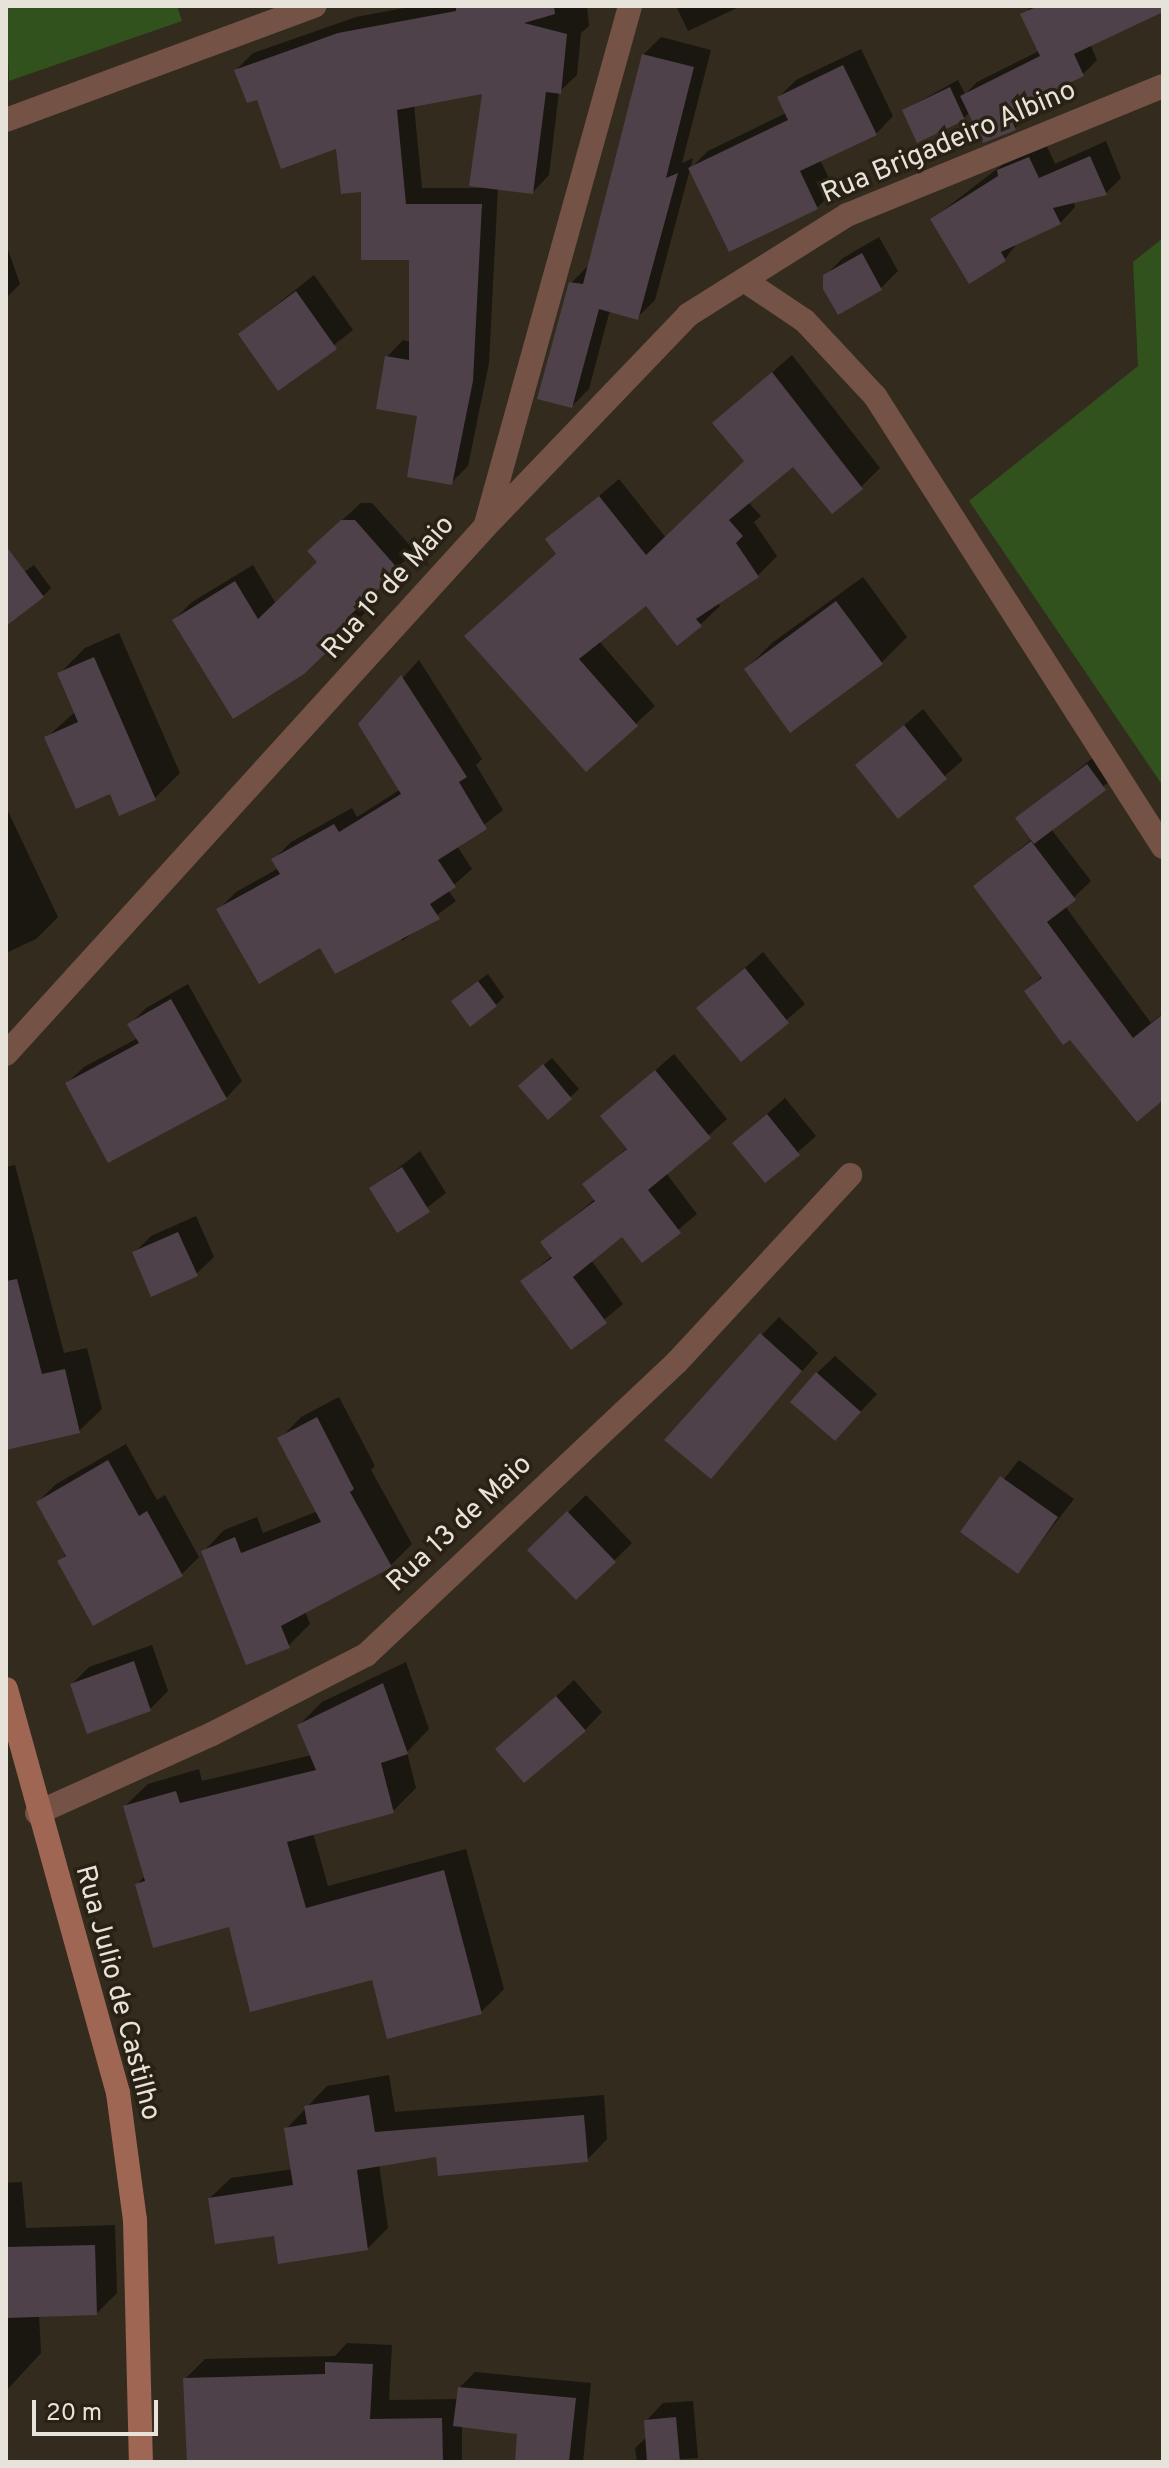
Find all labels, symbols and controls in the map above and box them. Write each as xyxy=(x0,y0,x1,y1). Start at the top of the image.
street label: Rua Brigadeiro Albino xyxy=(816,74,1082,212)
street label: Rua 1º de Maio xyxy=(316,509,462,667)
street label: Rua 13 de Maio xyxy=(381,1448,539,1600)
street label: Rua Julio de Castilho xyxy=(67,1862,167,2124)
scale bar xyxy=(36,2384,162,2434)
text: 20 m xyxy=(46,2399,102,2429)

